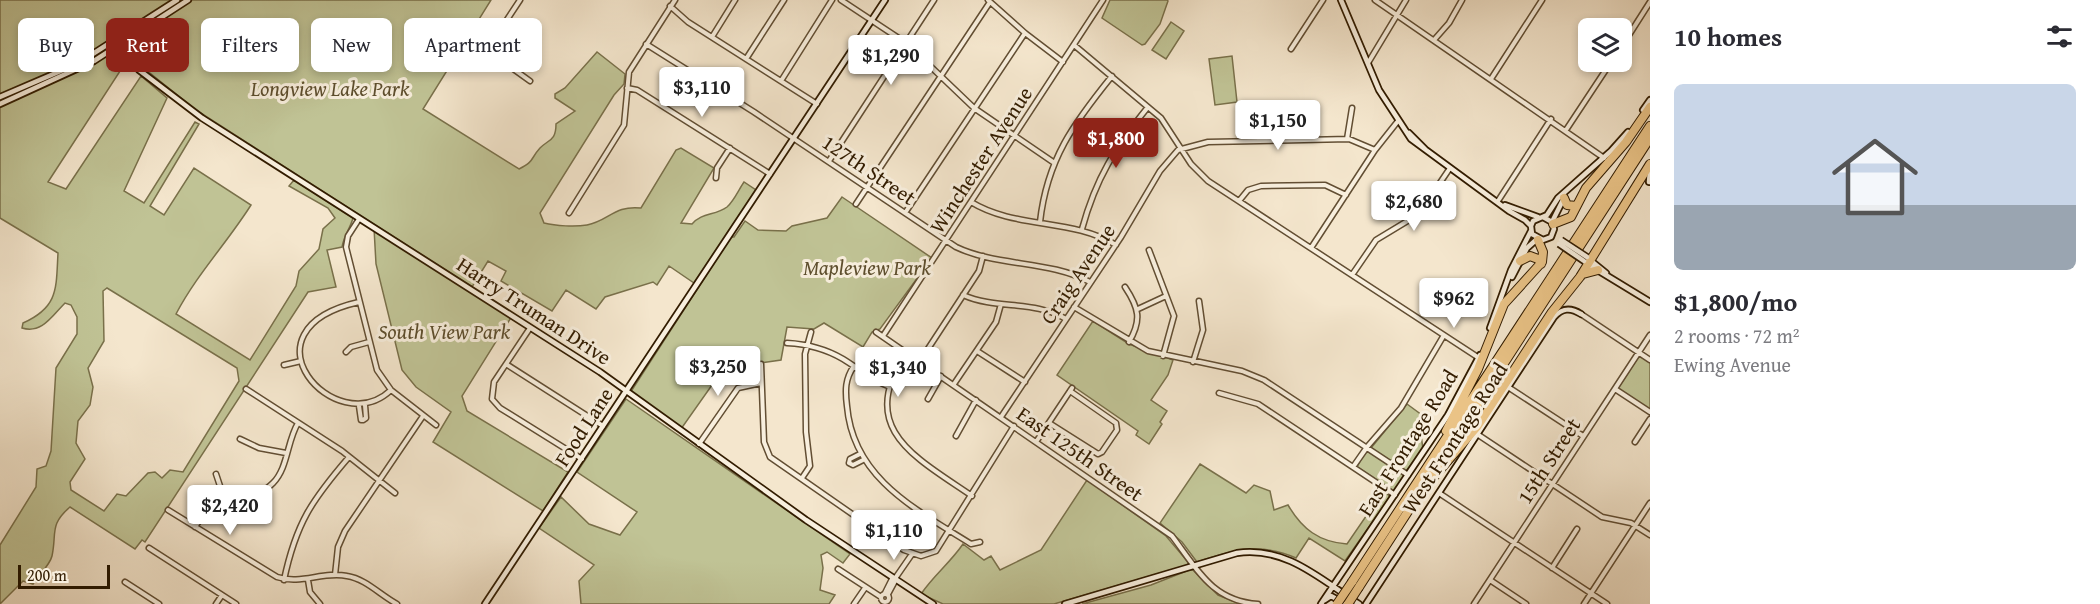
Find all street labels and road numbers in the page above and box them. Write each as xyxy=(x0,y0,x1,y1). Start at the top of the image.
street label: Winchester Avenue xyxy=(921,80,1040,239)
street label: 127th Street xyxy=(816,127,923,213)
street label: Craig Avenue xyxy=(1032,217,1123,330)
street label: Harry Truman Drive xyxy=(451,249,618,372)
street label: West Frontage Road xyxy=(1394,355,1516,519)
street label: East Frontage Road xyxy=(1350,363,1466,522)
street label: Food Lane xyxy=(546,381,621,472)
street label: East 125th Street xyxy=(1011,398,1150,509)
street label: 15th Street xyxy=(1509,411,1588,510)

